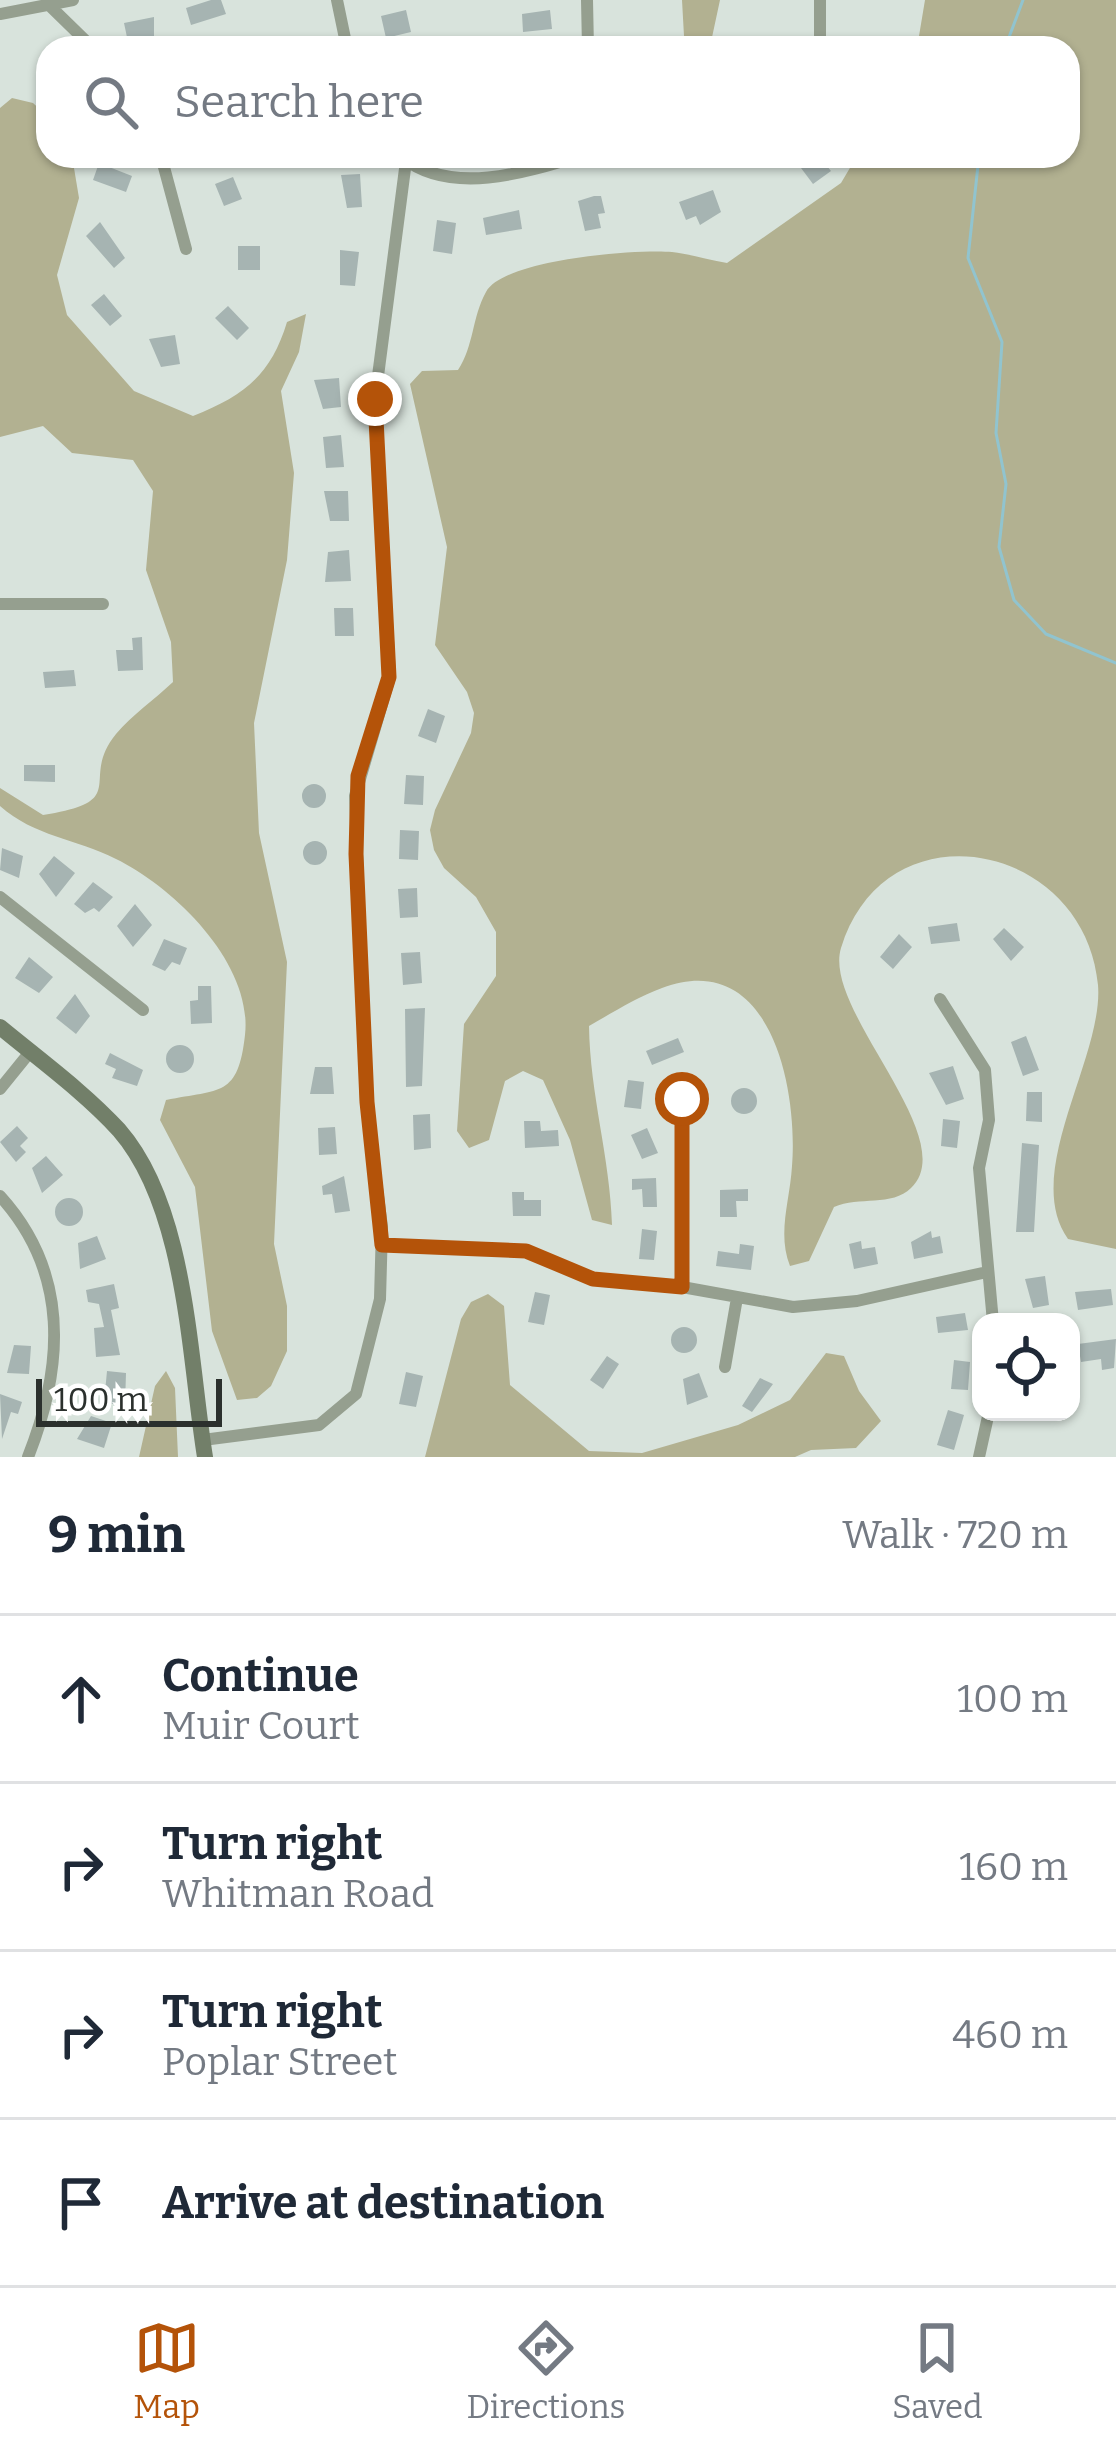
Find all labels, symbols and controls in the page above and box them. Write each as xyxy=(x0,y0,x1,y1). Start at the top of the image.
search box xyxy=(36,36,1080,168)
icon: search xyxy=(78,69,144,135)
text: Search here xyxy=(174,75,424,129)
route end xyxy=(348,372,402,426)
route start xyxy=(655,1072,709,1126)
map controls xyxy=(972,1313,1080,1421)
button: locate xyxy=(972,1313,1080,1421)
scale bar xyxy=(36,1373,222,1426)
text: 100 m xyxy=(54,1380,148,1420)
text: 9 min xyxy=(48,1504,185,1566)
text: Walk · 720 m xyxy=(842,1512,1068,1558)
text: Continue xyxy=(162,1649,359,1703)
icon: ahead xyxy=(48,1666,114,1732)
text: 100 m xyxy=(957,1676,1068,1722)
text: Muir Court xyxy=(162,1703,360,1749)
text: Turn right xyxy=(162,1817,382,1871)
icon: right xyxy=(48,1834,114,1900)
text: 160 m xyxy=(959,1844,1068,1890)
text: Whitman Road xyxy=(162,1871,434,1917)
text: Turn right xyxy=(162,1985,382,2039)
icon: right xyxy=(48,2002,114,2068)
text: 460 m xyxy=(952,2012,1068,2058)
text: Poplar Street xyxy=(162,2039,397,2085)
icon: arrive xyxy=(48,2170,114,2236)
text: Arrive at destination xyxy=(162,2176,604,2230)
tab: Map xyxy=(133,2315,200,2427)
tab: Directions xyxy=(467,2315,625,2427)
tab: Saved xyxy=(892,2315,983,2427)

